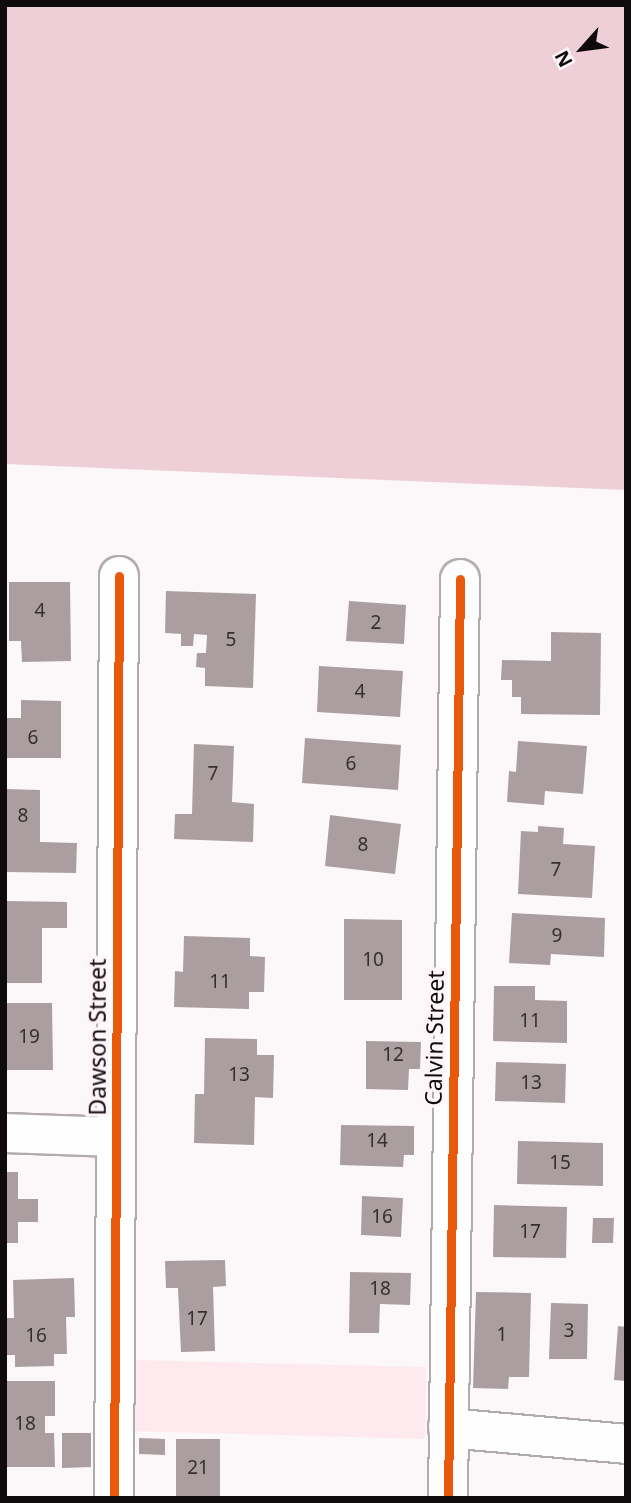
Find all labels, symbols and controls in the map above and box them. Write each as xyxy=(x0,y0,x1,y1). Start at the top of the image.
north arrow xyxy=(547,14,617,84)
text: N xyxy=(548,46,579,72)
house number: 4 xyxy=(35,600,45,622)
house number: 2 xyxy=(371,612,381,634)
house number: 5 xyxy=(226,629,236,651)
house number: 4 xyxy=(355,681,365,703)
house number: 6 xyxy=(28,727,38,749)
house number: 6 xyxy=(346,753,356,775)
house number: 7 xyxy=(208,763,218,785)
house number: 8 xyxy=(18,805,28,827)
house number: 8 xyxy=(358,834,368,856)
house number: 7 xyxy=(551,859,561,881)
house number: 9 xyxy=(552,925,562,947)
house number: 10 xyxy=(362,949,384,971)
street label: Dawson Street xyxy=(83,958,111,1116)
street label: Calvin Street xyxy=(419,970,449,1106)
house number: 11 xyxy=(209,971,231,993)
house number: 11 xyxy=(519,1010,541,1032)
house number: 19 xyxy=(18,1026,40,1048)
house number: 12 xyxy=(382,1044,404,1066)
house number: 13 xyxy=(228,1064,250,1086)
house number: 13 xyxy=(520,1072,542,1094)
house number: 14 xyxy=(366,1130,388,1152)
house number: 15 xyxy=(549,1152,571,1174)
house number: 16 xyxy=(371,1206,393,1228)
house number: 17 xyxy=(519,1221,541,1243)
house number: 18 xyxy=(369,1278,391,1300)
house number: 17 xyxy=(186,1308,208,1330)
house number: 3 xyxy=(564,1320,574,1342)
house number: 1 xyxy=(497,1324,507,1346)
house number: 16 xyxy=(25,1325,47,1347)
house number: 18 xyxy=(14,1413,36,1435)
house number: 21 xyxy=(187,1457,209,1479)

